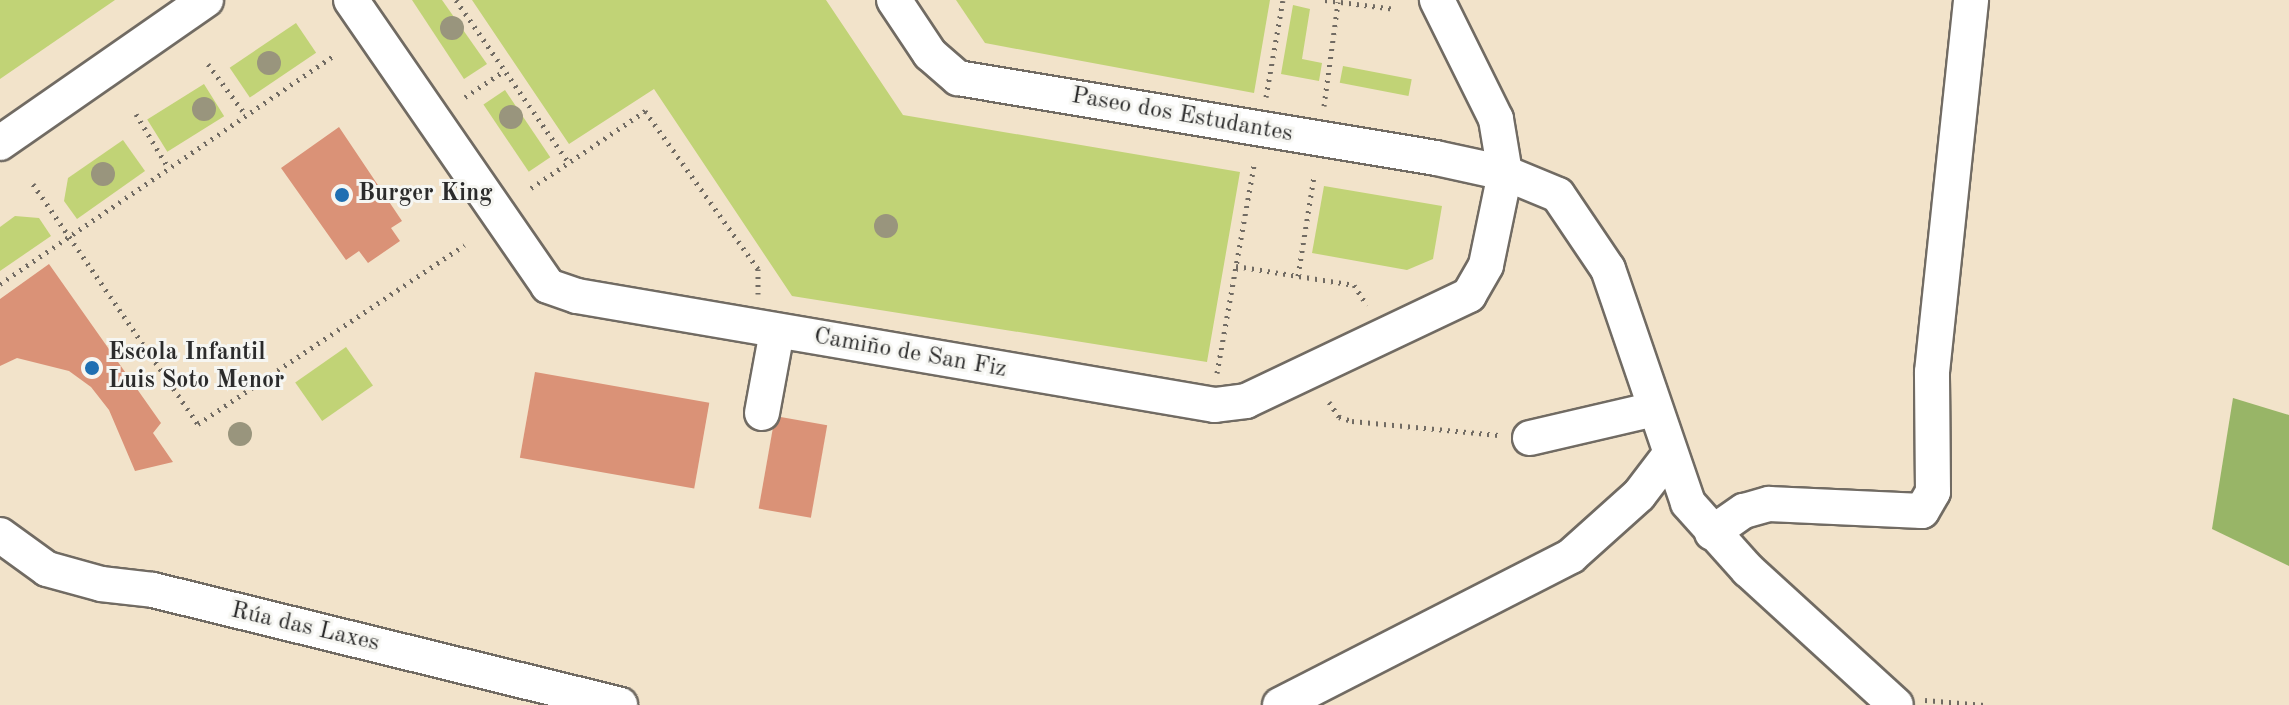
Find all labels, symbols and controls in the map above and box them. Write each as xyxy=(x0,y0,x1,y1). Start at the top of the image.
street label: Paseo dos Estudantes xyxy=(1069,82,1295,150)
place label: Burger King xyxy=(358,181,493,209)
marker: Burger King xyxy=(333,186,351,204)
street label: Camiño de San Fiz xyxy=(811,323,1009,385)
place label: Escola Infantil Luis Soto Menor xyxy=(108,340,284,396)
marker: Escola Infantil Luis Soto Menor xyxy=(83,359,101,377)
street label: Rúa das Laxes xyxy=(228,597,382,659)

